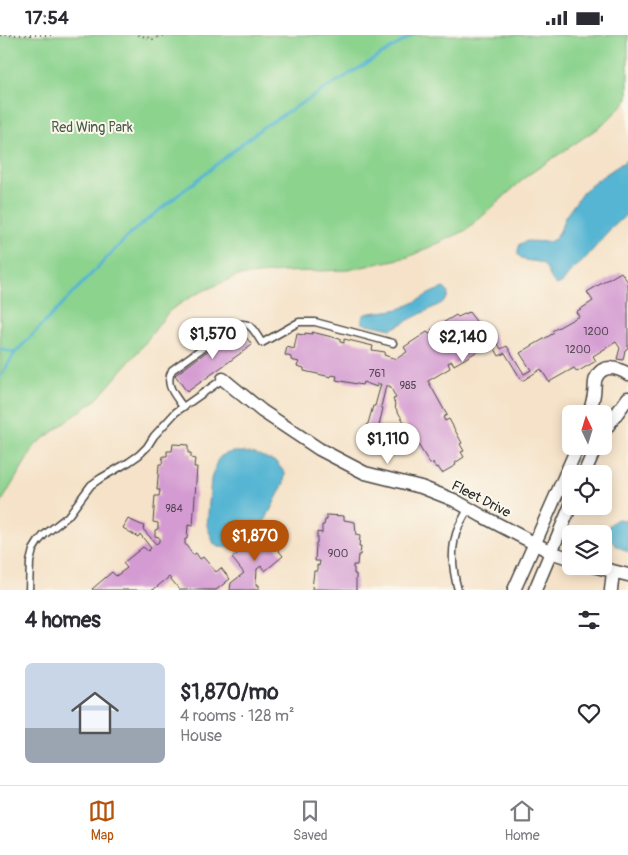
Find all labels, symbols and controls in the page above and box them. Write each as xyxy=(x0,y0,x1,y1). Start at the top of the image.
text: 17:54 xyxy=(25,6,69,30)
park label: Red Wing Park xyxy=(51,119,133,136)
pin: $1,570 xyxy=(172,317,254,360)
pin: $2,140 xyxy=(422,321,504,363)
text: $1,570 xyxy=(189,324,237,344)
house number: 1200 xyxy=(583,325,609,338)
text: $2,140 xyxy=(439,327,487,347)
house number: 1200 xyxy=(565,343,591,356)
house number: 761 xyxy=(369,367,385,380)
house number: 985 xyxy=(399,379,417,392)
north arrow xyxy=(562,405,612,455)
map controls xyxy=(562,405,612,575)
pin: $1,110 xyxy=(347,423,429,465)
text: $1,110 xyxy=(367,429,409,449)
button: locate xyxy=(562,465,612,515)
street label: Fleet Drive xyxy=(449,477,514,521)
house number: 984 xyxy=(165,502,183,515)
pin: $1,870 xyxy=(214,519,296,562)
button: layers xyxy=(562,525,612,575)
text: $1,870 xyxy=(232,526,278,546)
house number: 900 xyxy=(328,547,348,560)
icon: filters xyxy=(575,606,603,634)
text: 4 homes xyxy=(25,607,101,634)
text: $1,870/mo xyxy=(180,679,278,706)
icon: home xyxy=(65,683,125,743)
icon: heart xyxy=(575,699,603,727)
text: 4 rooms · 128 m² xyxy=(180,706,295,726)
text: House xyxy=(180,726,222,746)
tab: Map xyxy=(88,797,116,844)
tab: Saved xyxy=(293,797,328,844)
tab: Home xyxy=(504,797,540,844)

